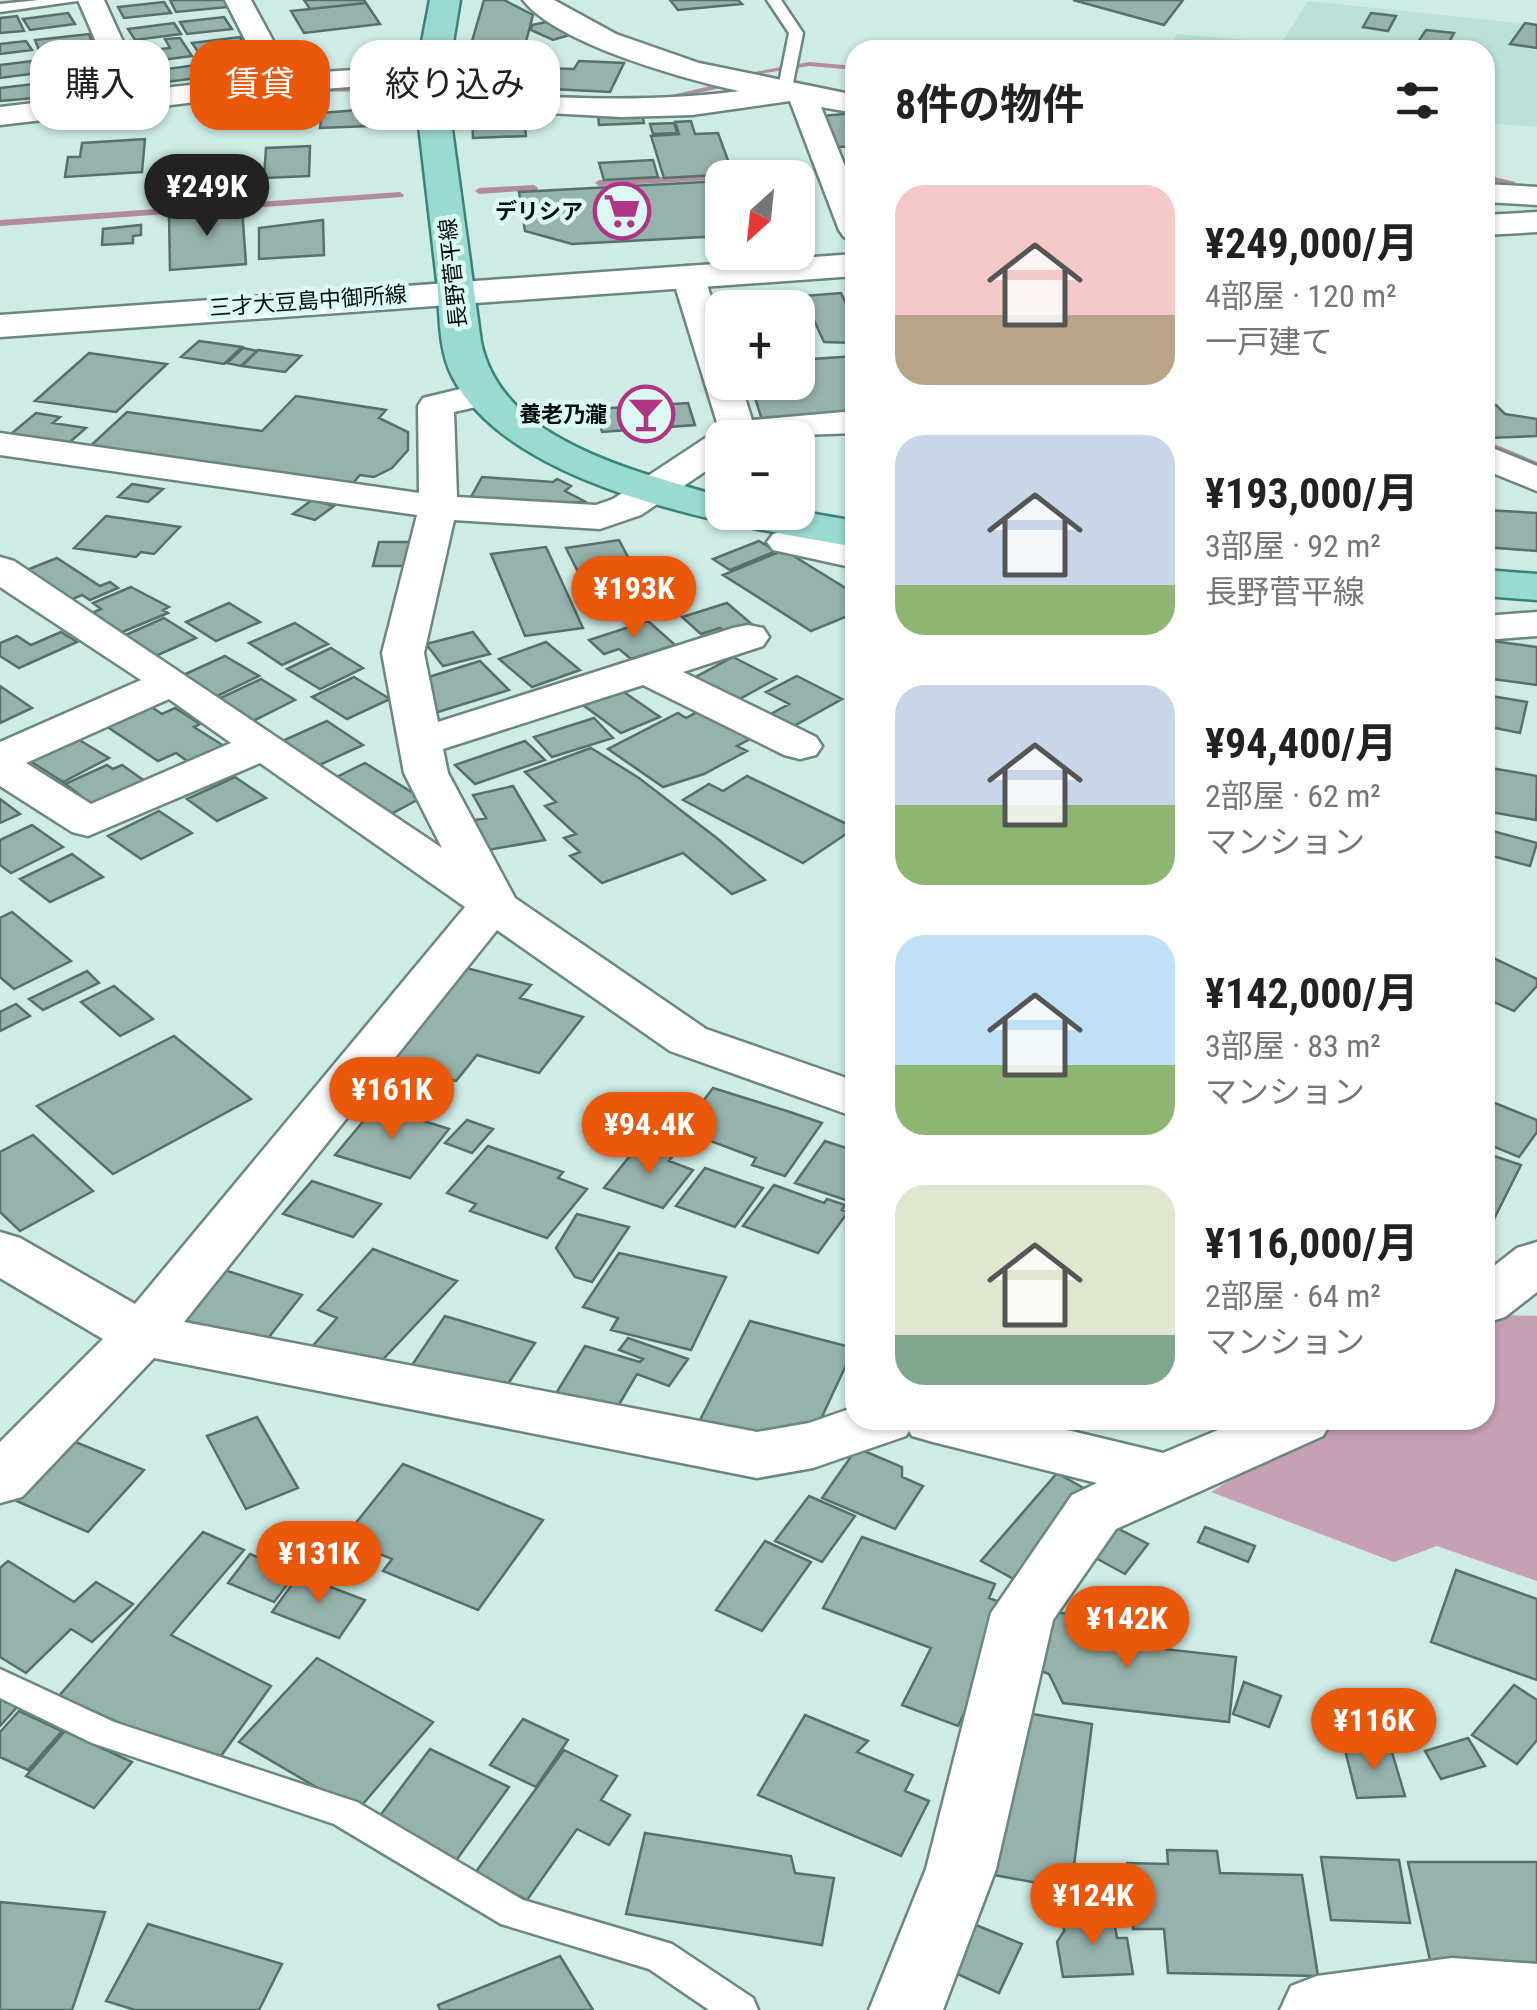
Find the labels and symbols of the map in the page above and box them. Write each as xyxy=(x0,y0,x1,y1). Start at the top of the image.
pin: ¥249K xyxy=(137,154,277,239)
north arrow xyxy=(705,160,815,270)
supermarket icon: デリシア xyxy=(592,181,652,241)
place label: デリシア xyxy=(495,199,583,224)
street label: 長野菅平線 xyxy=(435,217,471,329)
street label: 三才大豆島中御所線 xyxy=(208,282,408,320)
bar icon: 養老乃瀧 xyxy=(616,384,676,444)
place label: 養老乃瀧 xyxy=(519,402,607,427)
pin: ¥193K xyxy=(564,556,704,641)
pin: ¥161K xyxy=(322,1057,462,1142)
pin: ¥94.4K xyxy=(568,1092,730,1177)
pin: ¥131K xyxy=(249,1521,389,1606)
pin: ¥142K xyxy=(1057,1586,1197,1671)
pin: ¥116K xyxy=(1304,1688,1444,1773)
pin: ¥124K xyxy=(1023,1863,1163,1948)

